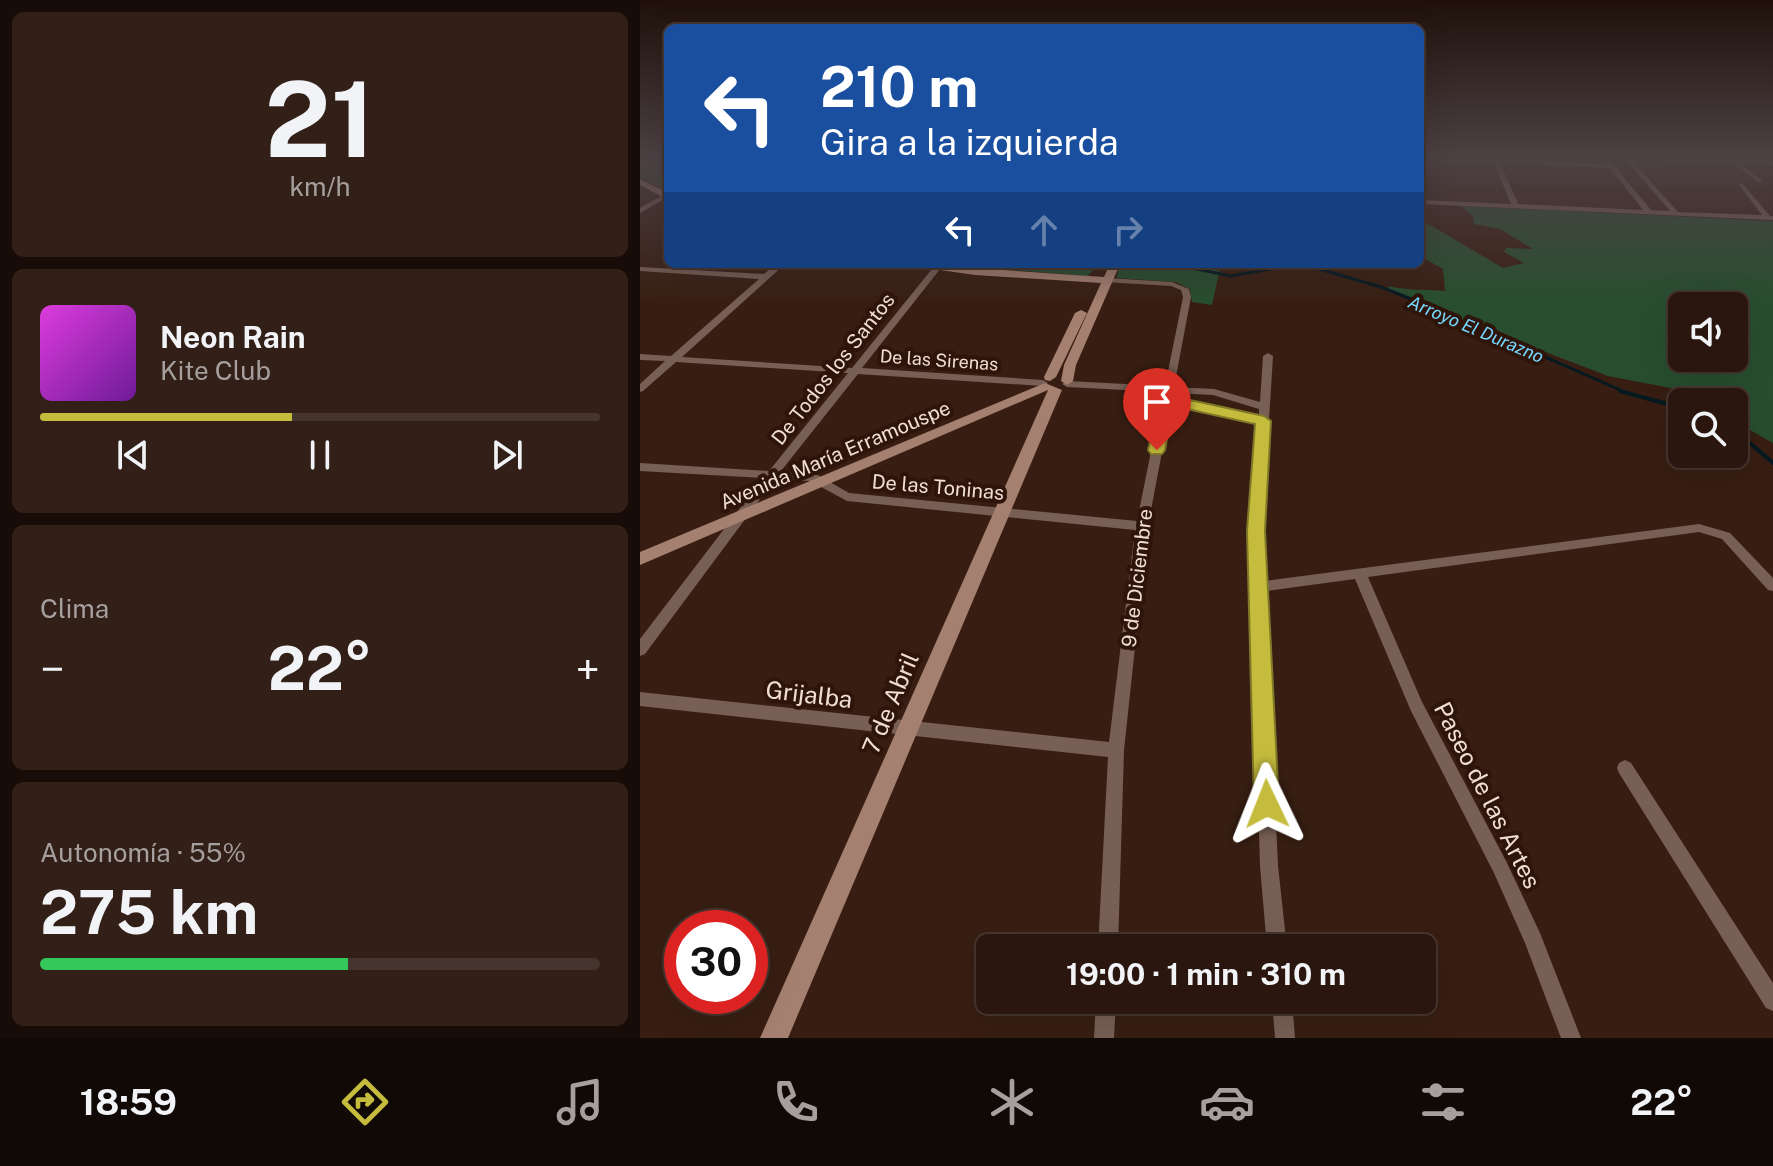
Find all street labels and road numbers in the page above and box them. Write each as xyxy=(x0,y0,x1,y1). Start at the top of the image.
street label: De Todos los Santos xyxy=(766,288,900,450)
street label: De las Sirenas xyxy=(879,345,999,375)
street label: Avenida María Erramouspe xyxy=(716,396,954,514)
street label: De las Toninas xyxy=(871,469,1005,505)
street label: 9 de Diciembre xyxy=(1117,507,1157,649)
street label: 7 de Abril xyxy=(856,648,924,758)
street label: Grijalba xyxy=(764,675,854,713)
street label: Paseo de las Artes xyxy=(1429,697,1547,893)

